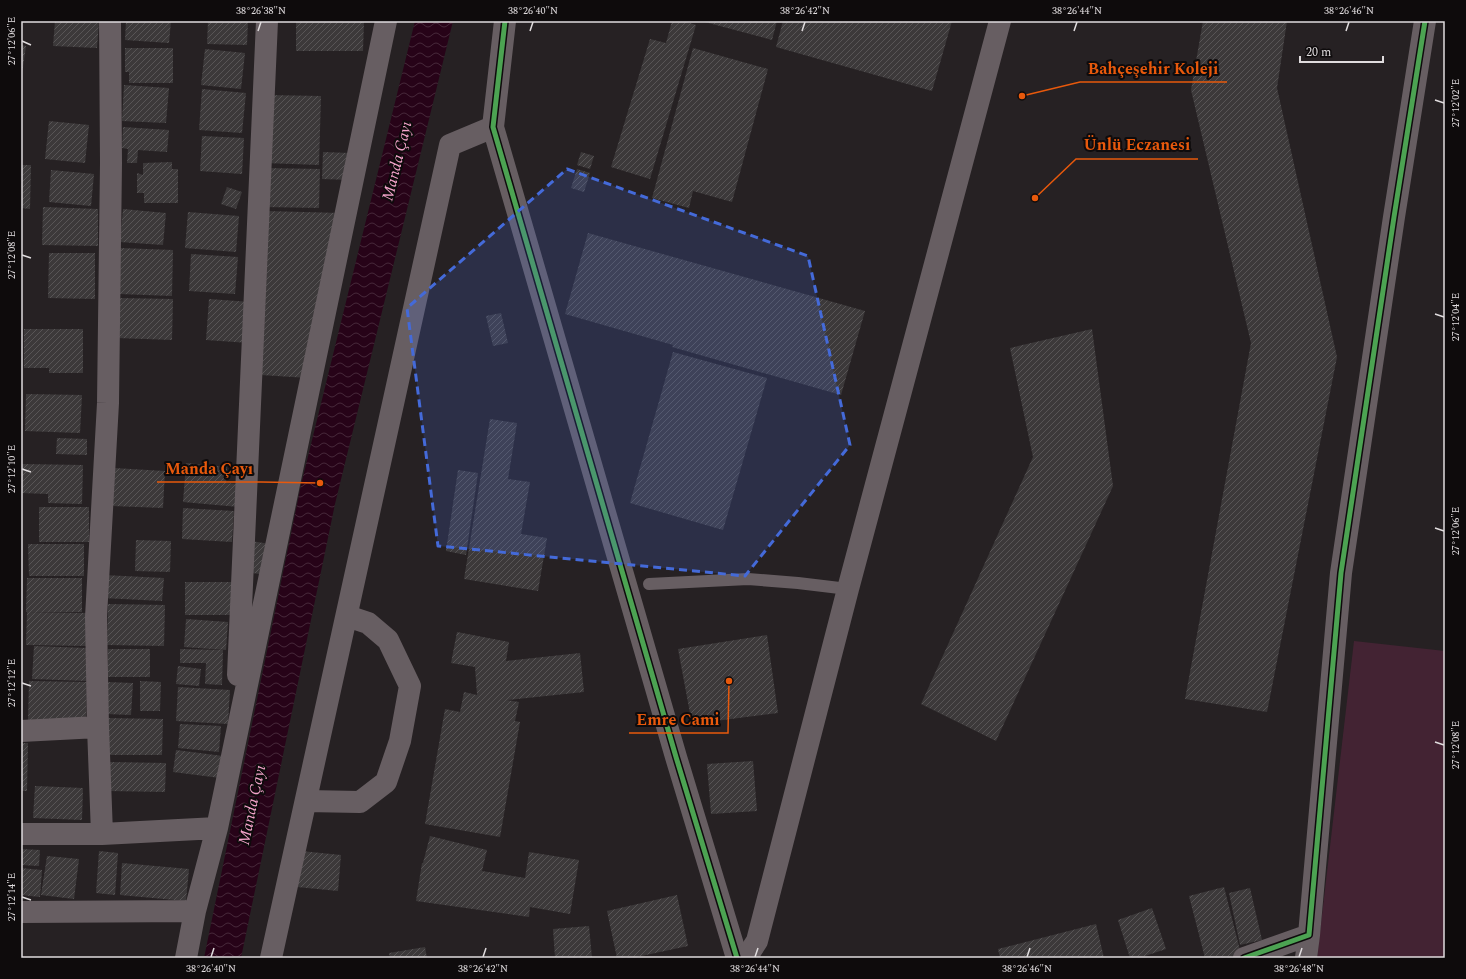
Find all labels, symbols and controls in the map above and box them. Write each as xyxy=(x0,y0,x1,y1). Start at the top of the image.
text: 38°26'38"N xyxy=(236,3,286,19)
text: 38°26'40"N xyxy=(508,3,558,19)
text: 38°26'42"N xyxy=(780,3,830,19)
text: 38°26'44"N xyxy=(1052,3,1102,19)
text: 38°26'46"N xyxy=(1324,3,1374,19)
text: 27°12'06"E xyxy=(4,17,20,65)
scale bar xyxy=(1300,38,1383,64)
text: 20 m xyxy=(1306,43,1331,62)
callout: Bahçeşehir Koleji xyxy=(1080,54,1227,82)
text: Bahçeşehir Koleji xyxy=(1088,57,1218,81)
text: 27°12'02"E xyxy=(1448,79,1464,127)
water label: Manda Çayı xyxy=(376,118,419,203)
callout: Ünlü Eczanesi xyxy=(1076,131,1198,159)
text: Ünlü Eczanesi xyxy=(1084,133,1190,157)
text: 27°12'08"E xyxy=(4,231,20,279)
text: 27°12'04"E xyxy=(1448,293,1464,341)
text: 27°12'10"E xyxy=(4,445,20,493)
callout: Manda Çayı xyxy=(157,454,261,482)
text: Manda Çayı xyxy=(165,457,253,481)
text: 27°12'06"E xyxy=(1448,507,1464,555)
text: 27°12'12"E xyxy=(4,659,20,707)
callout: Emre Cami xyxy=(629,705,728,733)
text: Emre Cami xyxy=(636,708,720,732)
text: 27°12'08"E xyxy=(1448,721,1464,769)
water label: Manda Çayı xyxy=(232,762,272,847)
text: 27°12'14"E xyxy=(4,873,20,921)
text: 38°26'40"N xyxy=(186,961,236,977)
text: 38°26'42"N xyxy=(458,961,508,977)
text: 38°26'44"N xyxy=(730,961,780,977)
text: 38°26'46"N xyxy=(1002,961,1052,977)
text: 38°26'48"N xyxy=(1274,961,1324,977)

